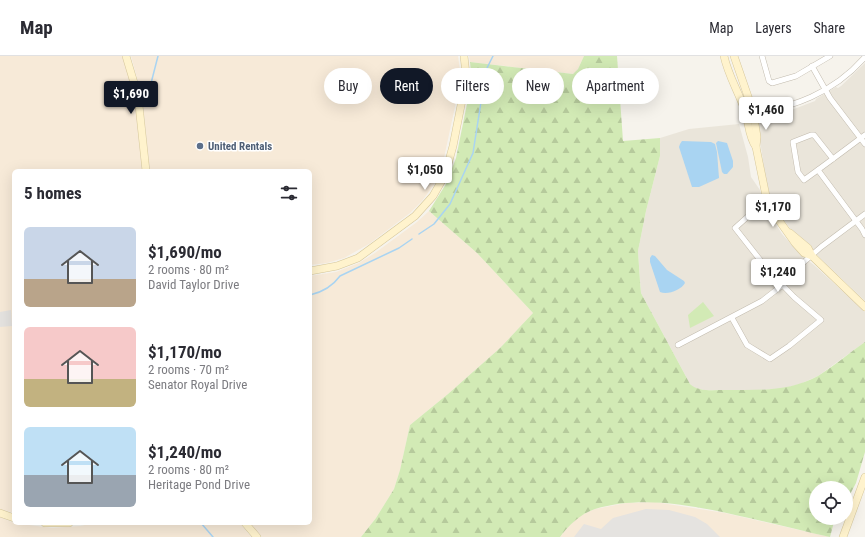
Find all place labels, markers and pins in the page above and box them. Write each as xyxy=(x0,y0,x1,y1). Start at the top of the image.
pin: $1,690 xyxy=(98,81,164,115)
pin: $1,460 xyxy=(733,97,799,131)
place label: United Rentals xyxy=(208,140,272,153)
marker: United Rentals xyxy=(195,141,205,151)
pin: $1,050 xyxy=(392,157,458,191)
pin: $1,170 xyxy=(740,194,806,228)
pin: $1,240 xyxy=(745,259,811,293)

